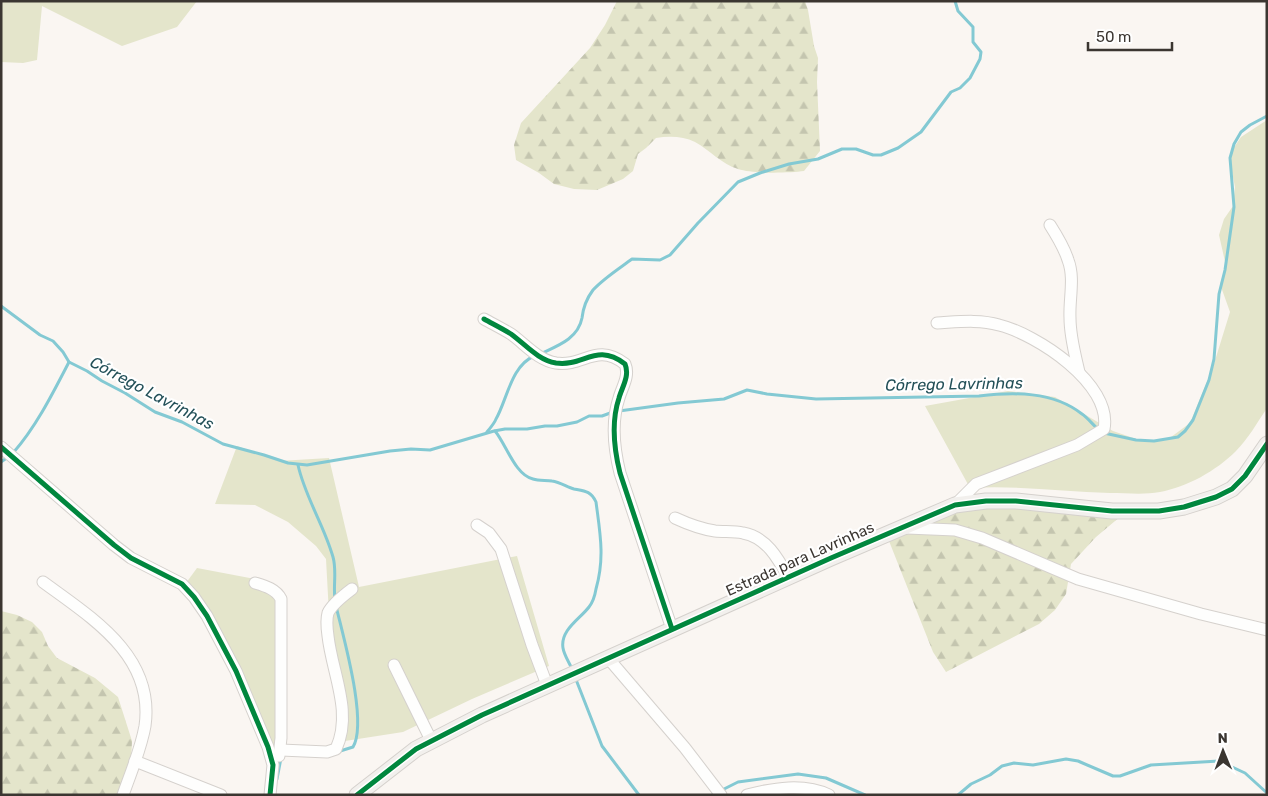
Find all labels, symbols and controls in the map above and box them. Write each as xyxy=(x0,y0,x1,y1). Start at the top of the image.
scale bar xyxy=(1088,20,1172,52)
text: 50 m xyxy=(1096,28,1131,46)
water label: Córrego Lavrinhas xyxy=(87,352,217,434)
water label: Córrego Lavrinhas xyxy=(885,373,1023,395)
street label: Estrada para Lavrinhas xyxy=(723,518,877,600)
north arrow xyxy=(1198,726,1248,776)
text: N xyxy=(1218,730,1228,747)

